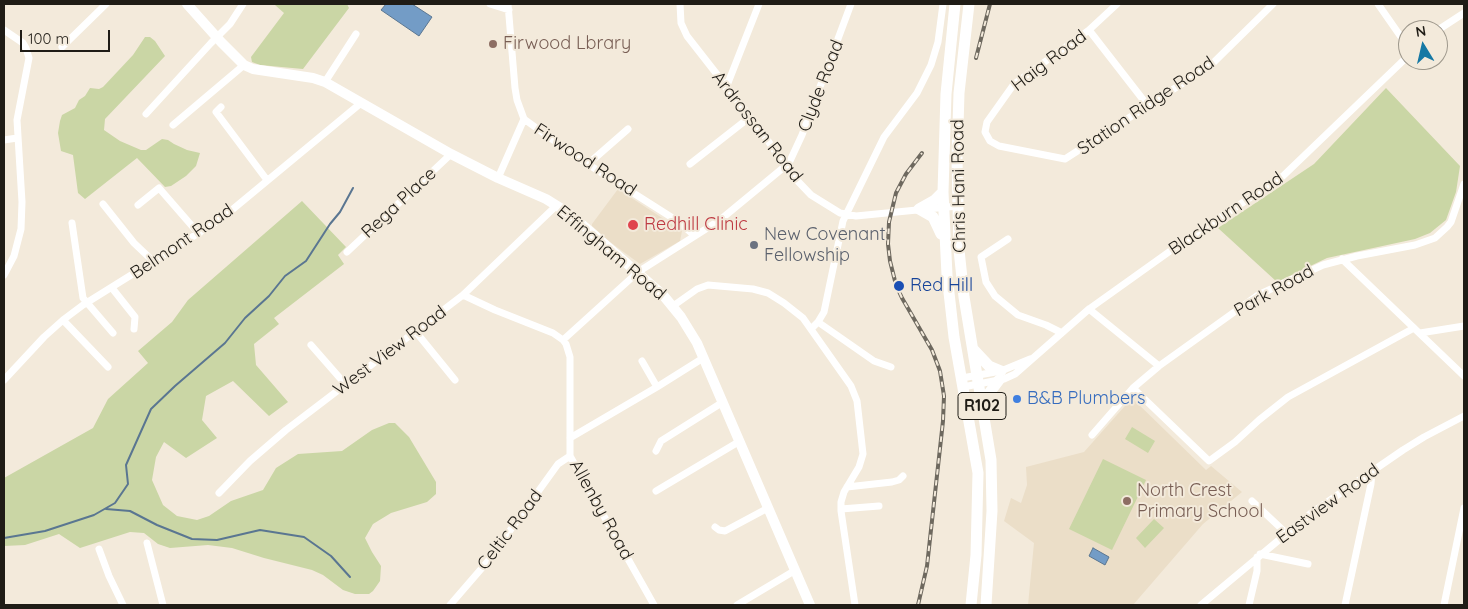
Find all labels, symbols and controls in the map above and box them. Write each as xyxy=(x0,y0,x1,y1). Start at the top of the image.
scale bar xyxy=(22,20,112,52)
north arrow xyxy=(1398,20,1448,70)
text: N xyxy=(1414,21,1427,41)
street label: Haig Road xyxy=(1007,26,1091,96)
text: 100 m xyxy=(28,29,69,48)
place label: Firwood Lbrary xyxy=(503,33,631,55)
street label: Clyde Road xyxy=(794,37,848,135)
marker: Firwood Lbrary xyxy=(487,38,499,50)
street label: Station Ridge Road xyxy=(1073,52,1219,160)
street label: Ardrossan Road xyxy=(707,67,807,187)
street label: Firwood Road xyxy=(530,119,640,201)
street label: Chris Hani Road xyxy=(947,119,971,253)
street label: Rega Place xyxy=(357,163,441,243)
street label: Blackburn Road xyxy=(1165,168,1287,260)
street label: Belmont Road xyxy=(126,200,238,284)
street label: Effingham Road xyxy=(552,201,670,305)
place label: Redhill Clinic xyxy=(644,214,748,236)
marker: Redhill Clinic xyxy=(626,218,640,232)
place label: New Covenant Fellowship xyxy=(764,224,886,266)
marker: New Covenant Fellowship xyxy=(748,239,760,251)
street label: Park Road xyxy=(1230,260,1318,322)
place label: Red Hill xyxy=(910,275,973,297)
marker: Red Hill xyxy=(892,279,906,293)
street label: West View Road xyxy=(329,301,451,401)
place label: B&B Plumbers xyxy=(1027,388,1145,410)
road number: R102 xyxy=(958,392,1006,420)
marker: B&B Plumbers xyxy=(1011,393,1023,405)
street label: Allenby Road xyxy=(565,456,637,564)
street label: Eastview Road xyxy=(1272,459,1384,549)
place label: North Crest Primary School xyxy=(1137,480,1263,522)
street label: Celtic Road xyxy=(473,486,547,574)
marker: North Crest Primary School xyxy=(1121,495,1133,507)

